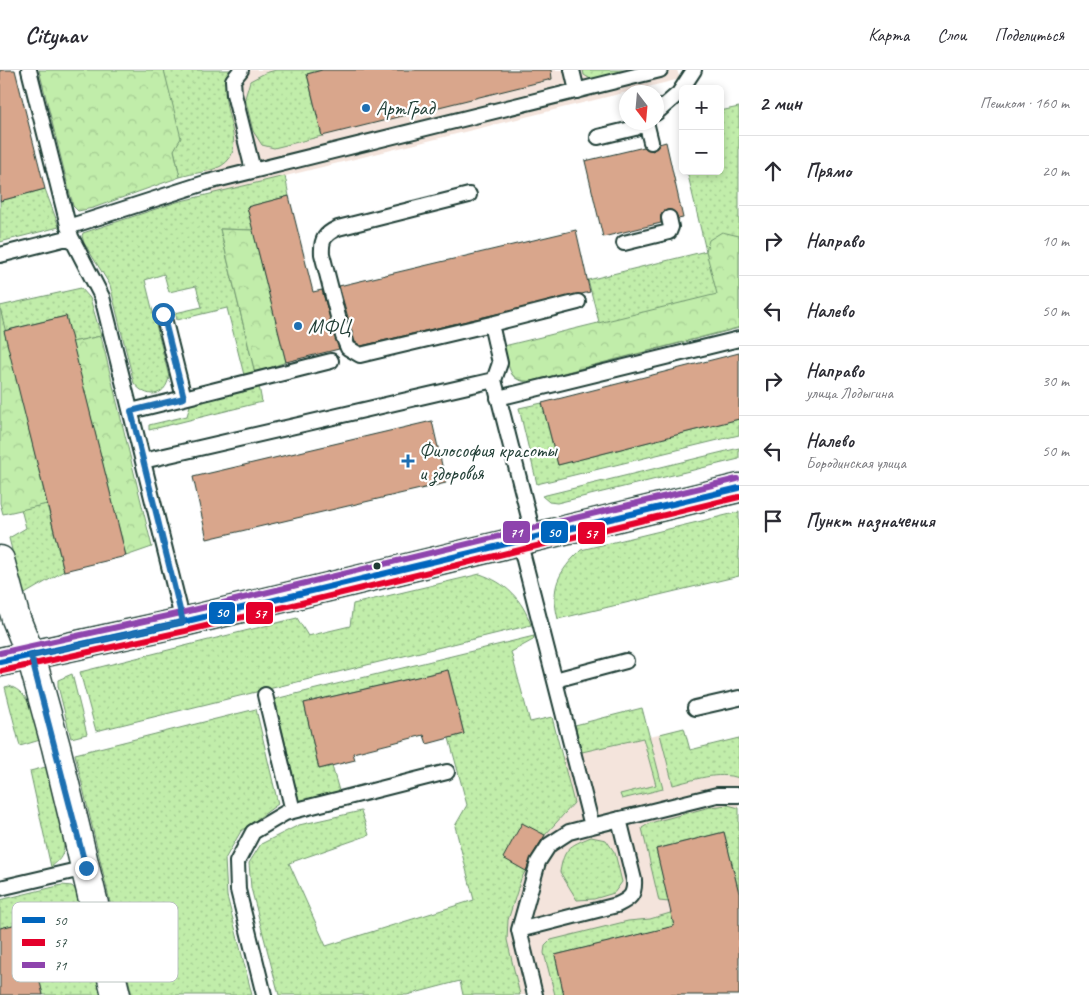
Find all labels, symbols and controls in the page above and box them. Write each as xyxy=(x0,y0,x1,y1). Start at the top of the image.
text: Citynav xyxy=(25,20,86,50)
text: Карта xyxy=(868,24,909,46)
text: Слои xyxy=(937,24,966,46)
text: Поделиться xyxy=(994,24,1064,46)
north arrow xyxy=(619,85,664,130)
map controls xyxy=(679,85,724,175)
button: + xyxy=(679,85,724,130)
text: 2 мин xyxy=(759,90,802,116)
text: Пешком · 160 m xyxy=(980,93,1069,113)
place label: АртГрад xyxy=(376,96,436,121)
marker: АртГрад xyxy=(360,102,372,114)
button: − xyxy=(679,130,724,175)
icon: ahead xyxy=(759,157,787,185)
text: Прямо xyxy=(806,159,851,183)
text: 20 m xyxy=(1042,161,1069,181)
icon: right xyxy=(759,227,787,255)
text: Направо xyxy=(806,229,864,253)
text: 10 m xyxy=(1042,231,1069,251)
icon: left xyxy=(759,297,787,325)
text: Налево xyxy=(806,299,854,323)
text: 50 m xyxy=(1042,301,1069,321)
route start xyxy=(152,303,175,326)
place label: МФЦ xyxy=(308,314,353,339)
marker: МФЦ xyxy=(292,320,304,332)
text: Направо xyxy=(806,359,864,383)
icon: right xyxy=(759,367,787,395)
text: 30 m xyxy=(1042,371,1069,391)
text: улица Лодыгина xyxy=(806,383,893,403)
text: Налево xyxy=(806,429,854,453)
icon: left xyxy=(759,437,787,465)
place label: Философия красоты и здоровья xyxy=(419,438,558,487)
text: 50 m xyxy=(1042,441,1069,461)
text: Бородинская улица xyxy=(806,453,906,473)
marker: Философия красоты и здоровья xyxy=(401,454,415,468)
icon: arrive xyxy=(759,507,787,535)
text: Пункт назначения xyxy=(806,509,935,533)
line badge: 71 xyxy=(502,520,531,544)
line badge: 50 xyxy=(540,520,569,544)
line badge: 57 xyxy=(577,521,606,545)
text: 71 xyxy=(510,524,524,541)
text: 50 xyxy=(548,524,562,541)
text: 57 xyxy=(585,525,599,542)
unlabelled marker xyxy=(372,561,382,571)
line badge: 50 xyxy=(208,601,236,625)
line badge: 57 xyxy=(245,601,274,625)
text: 50 xyxy=(216,604,230,621)
text: 57 xyxy=(254,605,268,622)
route end xyxy=(75,857,98,880)
legend xyxy=(12,902,178,982)
text: 50 xyxy=(54,912,68,929)
text: 57 xyxy=(54,934,67,951)
text: 71 xyxy=(54,957,67,974)

